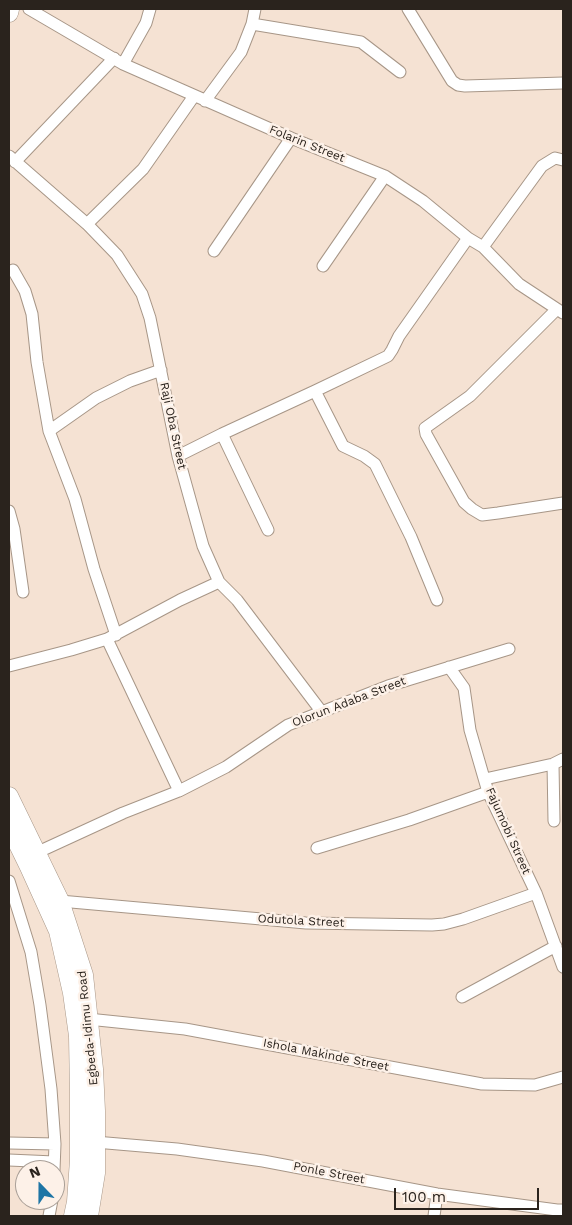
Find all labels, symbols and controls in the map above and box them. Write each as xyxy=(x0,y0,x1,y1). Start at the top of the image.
street label: Folarin Street xyxy=(267,122,347,166)
street label: Raji Oba Street xyxy=(157,381,189,471)
street label: Olorun Adaba Street xyxy=(290,674,408,730)
street label: Fajumobi Street xyxy=(482,785,534,877)
street label: Odutola Street xyxy=(257,912,345,930)
street label: Egbeda-Idimu Road xyxy=(75,970,101,1086)
street label: Ishola Makinde Street xyxy=(262,1036,390,1074)
street label: Ponle Street xyxy=(292,1159,366,1187)
north arrow xyxy=(15,1160,65,1210)
text: N xyxy=(27,1163,43,1181)
scale bar xyxy=(397,1178,542,1210)
text: 100 m xyxy=(402,1188,446,1206)

